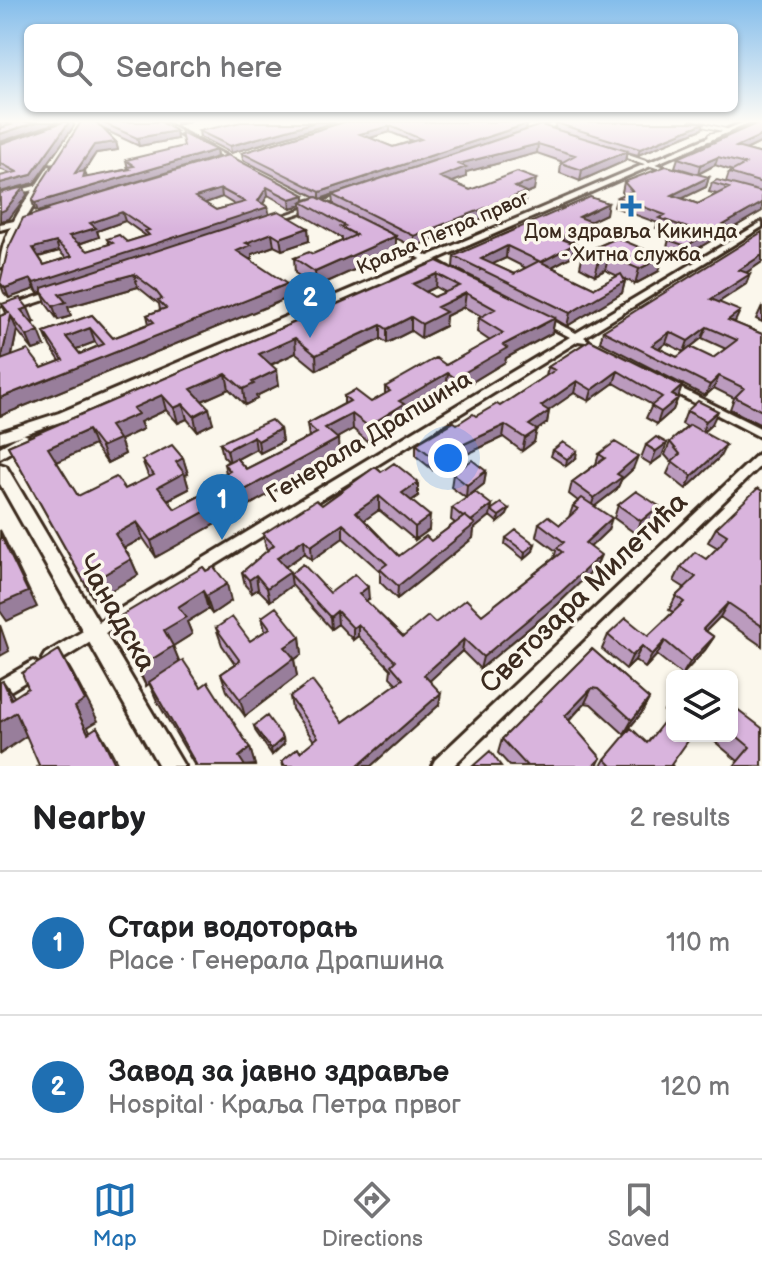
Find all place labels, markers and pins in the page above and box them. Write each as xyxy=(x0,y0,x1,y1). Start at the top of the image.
marker: Дом здравља Кикинда - Хитна служба xyxy=(620,195,642,217)
place label: Дом здравља Кикинда - Хитна служба xyxy=(524,220,738,267)
pin: 2 xyxy=(284,272,336,338)
pin: 1 xyxy=(196,474,248,540)

